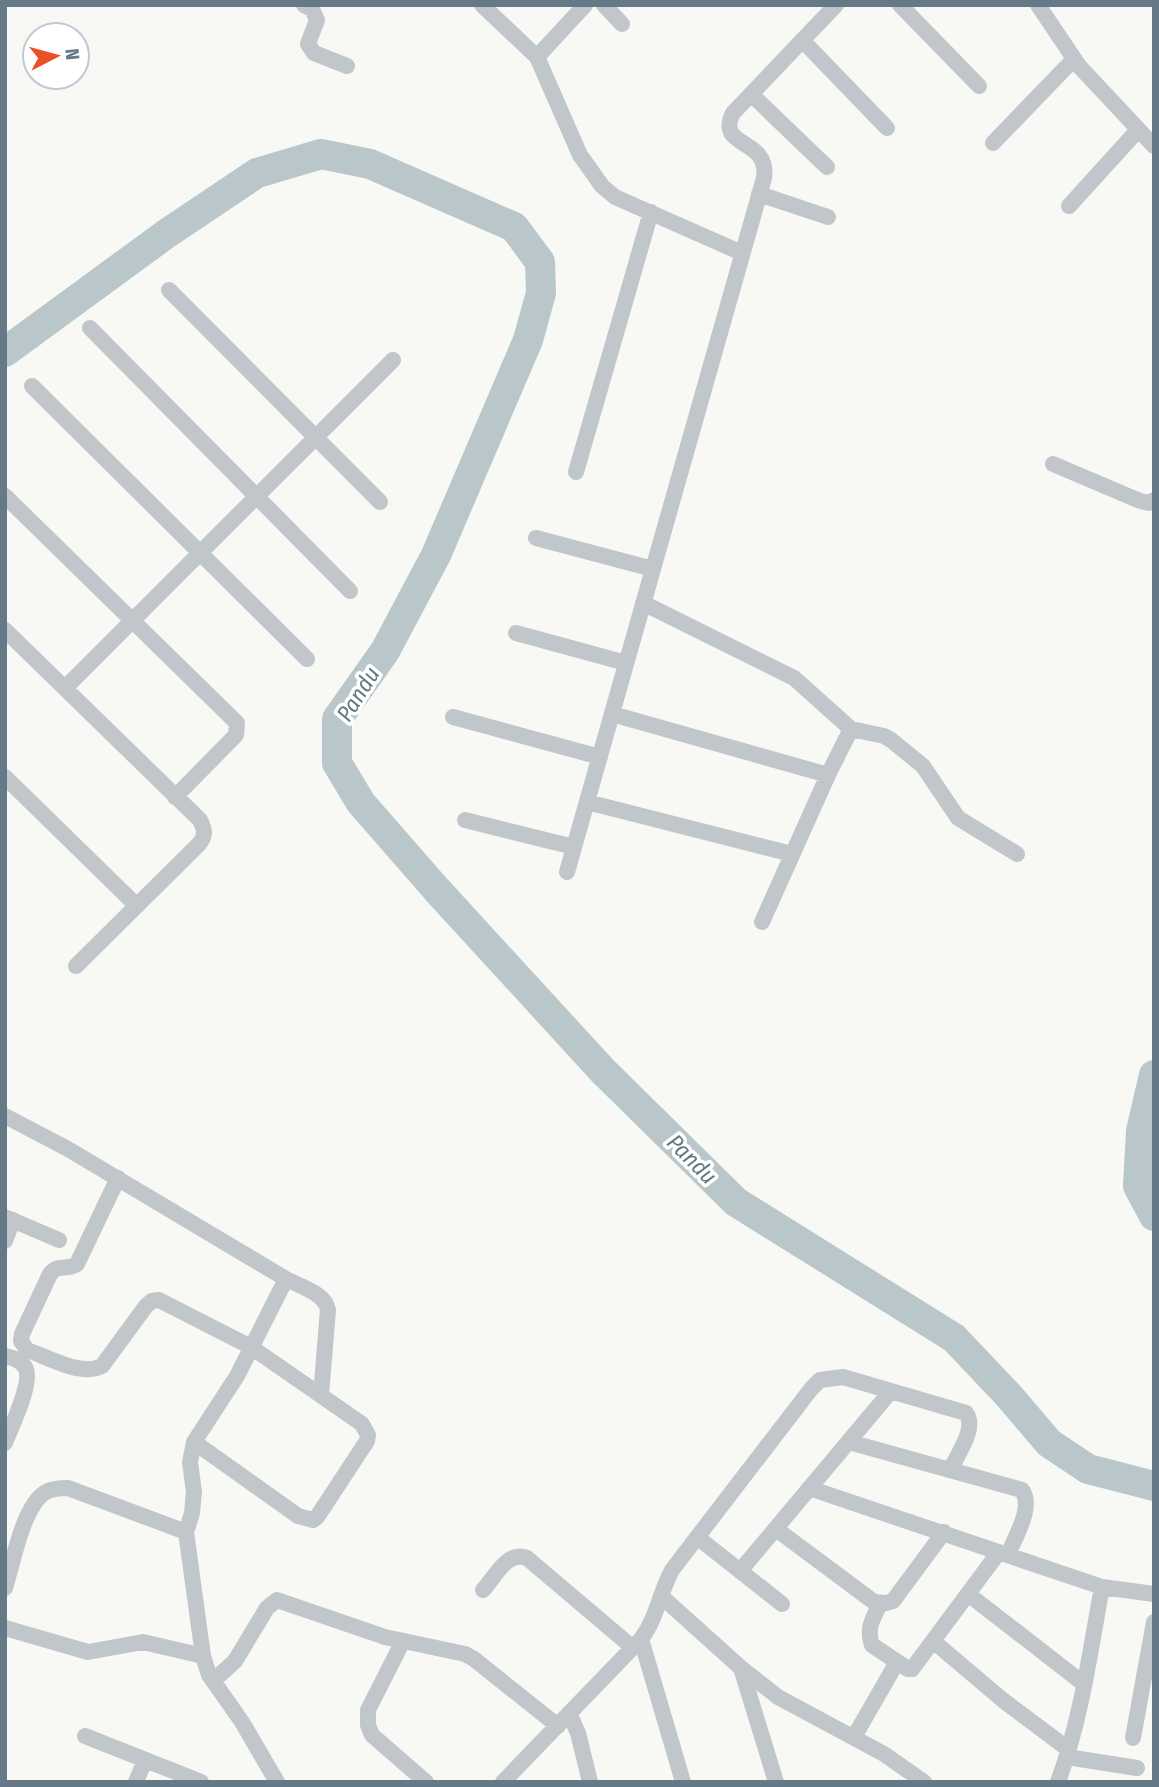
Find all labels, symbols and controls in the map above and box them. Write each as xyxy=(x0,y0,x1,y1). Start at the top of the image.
north arrow xyxy=(21,21,91,91)
text: N xyxy=(60,47,84,61)
water label: Pandu xyxy=(330,661,386,727)
water label: Pandu xyxy=(661,1128,723,1190)

